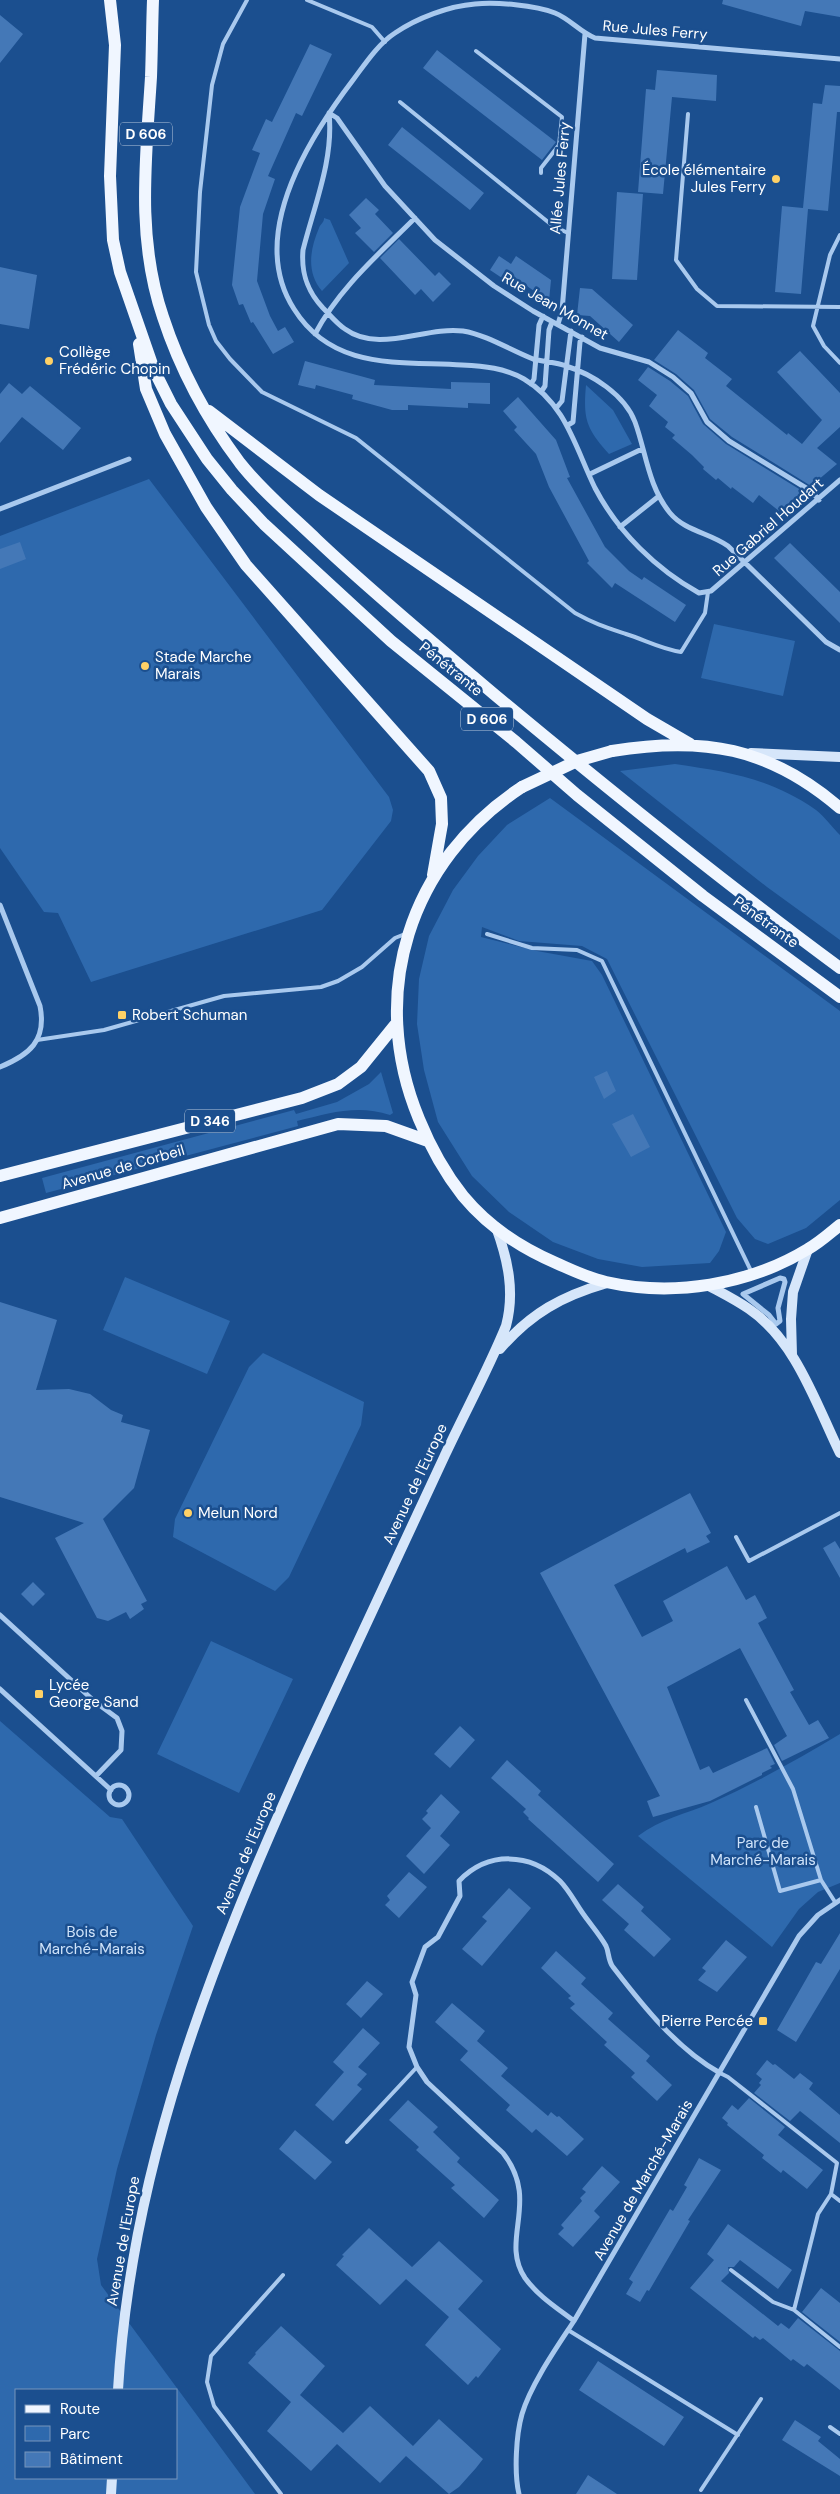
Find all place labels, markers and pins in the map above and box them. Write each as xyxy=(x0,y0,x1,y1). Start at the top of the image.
place label: École élémentaire Jules Ferry xyxy=(642,160,767,197)
marker: École élémentaire Jules Ferry xyxy=(770,173,782,185)
place label: Collège Frédéric Chopin xyxy=(59,342,170,379)
marker: Collège Frédéric Chopin xyxy=(43,355,55,367)
place label: Stade Marche Marais xyxy=(155,647,251,684)
marker: Stade Marche Marais xyxy=(139,660,151,672)
place label: Robert Schuman xyxy=(132,1005,247,1025)
marker: Robert Schuman xyxy=(116,1009,128,1021)
place label: Melun Nord xyxy=(198,1503,278,1523)
marker: Melun Nord xyxy=(182,1507,194,1519)
place label: Lycée George Sand xyxy=(49,1675,139,1712)
marker: Lycée George Sand xyxy=(33,1688,45,1700)
place label: Pierre Percée xyxy=(661,2011,753,2031)
marker: Pierre Percée xyxy=(757,2015,769,2027)

